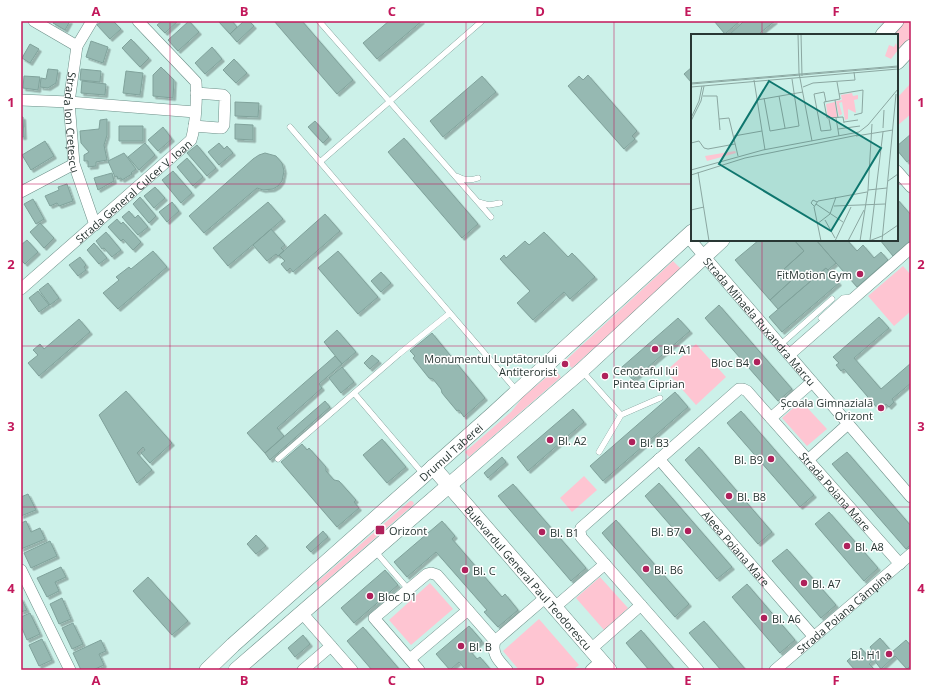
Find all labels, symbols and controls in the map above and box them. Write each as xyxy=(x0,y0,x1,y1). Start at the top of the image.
text: A xyxy=(92,2,101,20)
text: B xyxy=(240,2,249,20)
text: C xyxy=(388,2,396,20)
text: D xyxy=(535,2,545,20)
text: E xyxy=(684,2,692,20)
text: F xyxy=(832,2,840,20)
inset map xyxy=(691,34,898,241)
street label: Strada Ion Crețescu xyxy=(61,71,84,174)
text: 1 xyxy=(7,93,15,111)
text: 1 xyxy=(917,93,925,111)
street label: Strada General Culcer V. Ioan xyxy=(72,136,194,246)
street label: Strada Mihaela Ruxandra Marcu xyxy=(701,254,819,388)
text: 2 xyxy=(7,255,15,273)
text: 2 xyxy=(917,255,925,273)
place label: FitMotion Gym xyxy=(777,267,852,282)
marker: FitMotion Gym xyxy=(855,269,865,279)
place label: Bl. A1 xyxy=(663,342,692,357)
marker: Bl. A1 xyxy=(650,344,660,354)
place label: Monumentul Luptătorului Antiterorist xyxy=(424,351,557,379)
place label: Bloc B4 xyxy=(711,355,750,370)
marker: Bloc B4 xyxy=(752,357,762,367)
marker: Monumentul Luptătorului Antiterorist xyxy=(560,359,570,369)
place label: Cenotaful lui Pintea Ciprian xyxy=(613,363,685,391)
marker: Cenotaful lui Pintea Ciprian xyxy=(600,371,610,381)
place label: Școala Gimnazială Orizont xyxy=(780,395,873,423)
marker: Școala Gimnazială Orizont xyxy=(876,403,886,413)
text: 3 xyxy=(7,417,15,435)
text: 3 xyxy=(917,417,925,435)
street label: Drumul Taberei xyxy=(415,419,486,484)
place label: Bl. A2 xyxy=(558,433,587,448)
marker: Bl. A2 xyxy=(545,435,555,445)
place label: Bl. B3 xyxy=(640,435,669,450)
marker: Bl. B3 xyxy=(627,437,637,447)
street label: Strada Poiana Mare xyxy=(797,448,875,534)
place label: Bl. B9 xyxy=(734,452,763,467)
marker: Bl. B9 xyxy=(766,454,776,464)
place label: Bl. B8 xyxy=(737,489,766,504)
marker: Bl. B8 xyxy=(724,491,734,501)
street label: Bulevardul General Paul Teodorescu xyxy=(462,502,595,653)
street label: Aleea Poiana Mare xyxy=(699,507,774,589)
place label: Orizont xyxy=(389,523,427,538)
marker: Orizont xyxy=(374,524,386,536)
place label: Bl. B7 xyxy=(651,524,680,539)
place label: Bl. B1 xyxy=(550,525,579,540)
marker: Bl. B7 xyxy=(683,526,693,536)
marker: Bl. B1 xyxy=(537,527,547,537)
place label: Bl. A8 xyxy=(855,539,884,554)
marker: Bl. A8 xyxy=(842,541,852,551)
place label: Bl. B6 xyxy=(654,562,683,577)
place label: Bl. C xyxy=(473,563,496,578)
marker: Bl. B6 xyxy=(641,564,651,574)
marker: Bl. C xyxy=(460,565,470,575)
street label: Strada Poiana Câmpina xyxy=(793,567,894,656)
place label: Bl. A7 xyxy=(812,576,841,591)
marker: Bl. A7 xyxy=(799,578,809,588)
text: 4 xyxy=(7,579,15,597)
text: 4 xyxy=(917,579,925,597)
place label: Bloc D1 xyxy=(378,589,417,604)
marker: Bloc D1 xyxy=(365,591,375,601)
place label: Bl. A6 xyxy=(772,611,801,626)
marker: Bl. A6 xyxy=(759,613,769,623)
place label: Bl. B xyxy=(469,639,492,654)
marker: Bl. B xyxy=(456,641,466,651)
place label: Bl. H1 xyxy=(851,647,881,662)
marker: Bl. H1 xyxy=(884,649,894,659)
text: A xyxy=(92,671,101,689)
text: B xyxy=(240,671,249,689)
text: C xyxy=(388,671,396,689)
text: D xyxy=(535,671,545,689)
text: E xyxy=(684,671,692,689)
text: F xyxy=(832,671,840,689)

